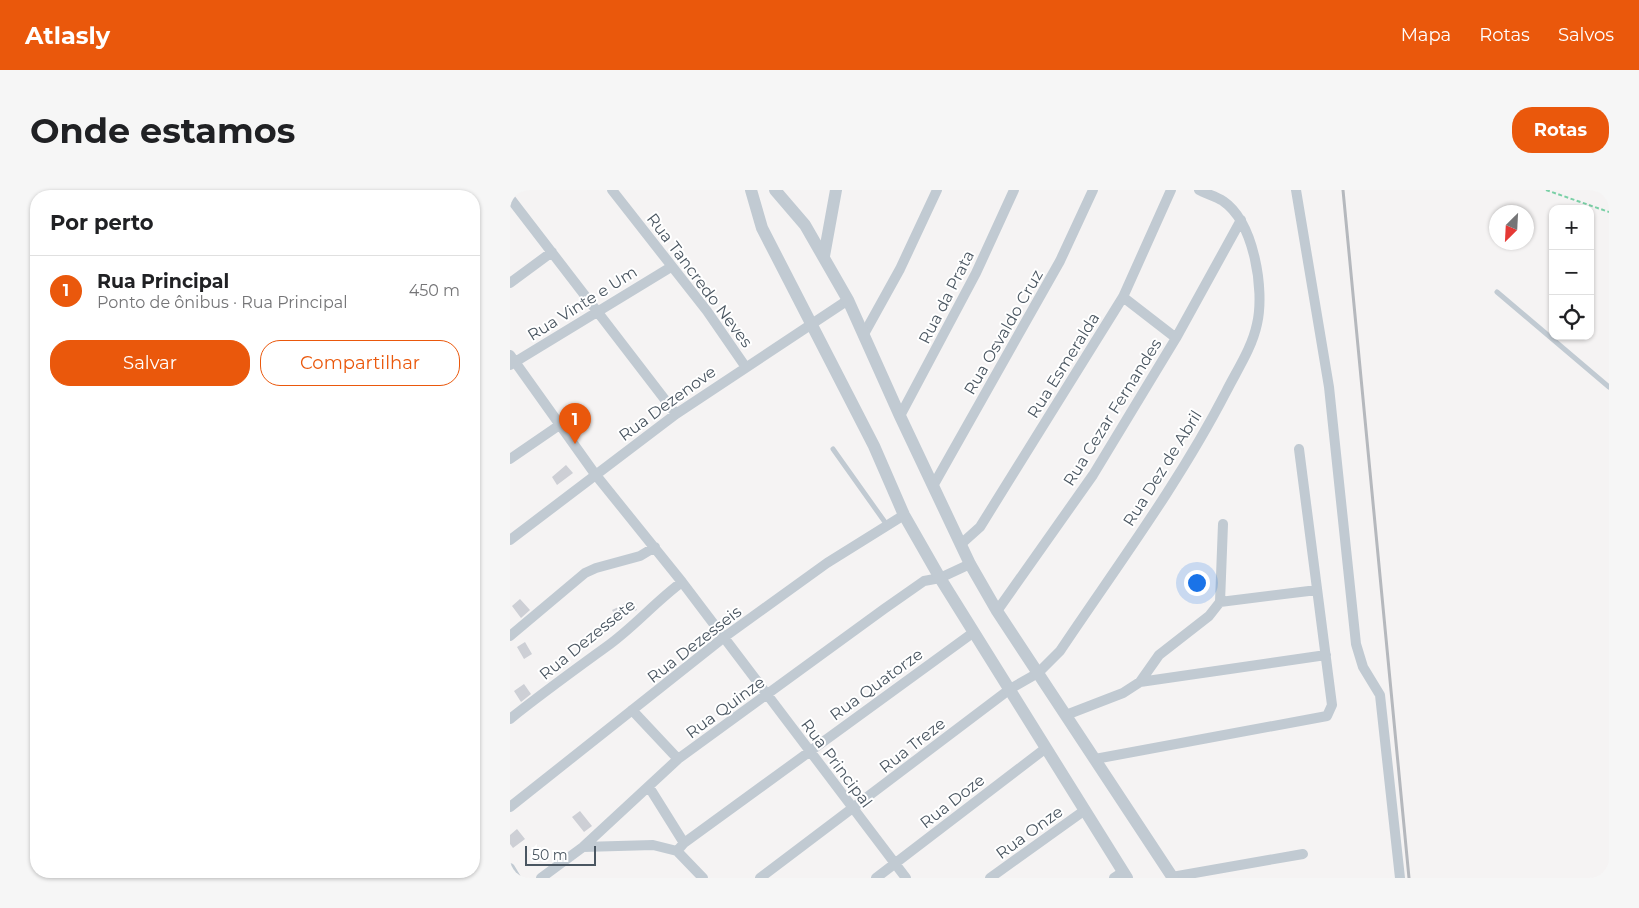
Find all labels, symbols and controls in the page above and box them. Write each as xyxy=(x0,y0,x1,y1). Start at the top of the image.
text: Atlasly xyxy=(25,21,110,50)
text: Mapa xyxy=(1401,24,1451,46)
text: Rotas xyxy=(1479,24,1530,46)
text: Salvos xyxy=(1558,24,1614,46)
button: Rotas xyxy=(1512,107,1609,153)
text: Onde estamos xyxy=(30,109,295,152)
north arrow xyxy=(1489,205,1534,250)
map controls xyxy=(1549,205,1594,340)
button: + xyxy=(1549,205,1594,250)
street label: Rua Tancredo Neves xyxy=(643,209,756,351)
text: Por perto xyxy=(50,210,154,235)
street label: Rua da Prata xyxy=(915,247,978,347)
button: − xyxy=(1549,250,1594,295)
street label: Rua Vinte e Um xyxy=(524,262,641,345)
street label: Rua Osvaldo Cruz xyxy=(960,266,1047,398)
text: Rua Principal xyxy=(97,270,229,293)
text: 1 xyxy=(63,281,69,300)
text: 450 m xyxy=(409,281,460,300)
text: Ponto de ônibus · Rua Principal xyxy=(97,293,347,312)
button: locate xyxy=(1549,295,1594,340)
street label: Rua Esmeralda xyxy=(1023,309,1103,422)
street label: Rua Cezar Fernandes xyxy=(1059,335,1166,489)
button: Salvar xyxy=(50,340,250,386)
button: Compartilhar xyxy=(260,340,460,386)
street label: Rua Dezenove xyxy=(615,362,719,445)
pin: 1 xyxy=(559,403,591,444)
street label: Rua Dez de Abril xyxy=(1119,407,1206,530)
your location xyxy=(1184,570,1210,596)
street label: Rua Dezessete xyxy=(536,595,639,684)
street label: Rua Dezesseis xyxy=(644,602,745,687)
street label: Rua Quatorze xyxy=(826,644,926,724)
street label: Rua Quinze xyxy=(682,672,768,742)
street label: Rua Treze xyxy=(876,714,949,777)
street label: Rua Principal xyxy=(797,715,876,811)
street label: Rua Doze xyxy=(916,770,988,833)
street label: Rua Onze xyxy=(992,802,1066,863)
scale bar xyxy=(525,843,596,866)
text: 50 m xyxy=(532,846,568,864)

